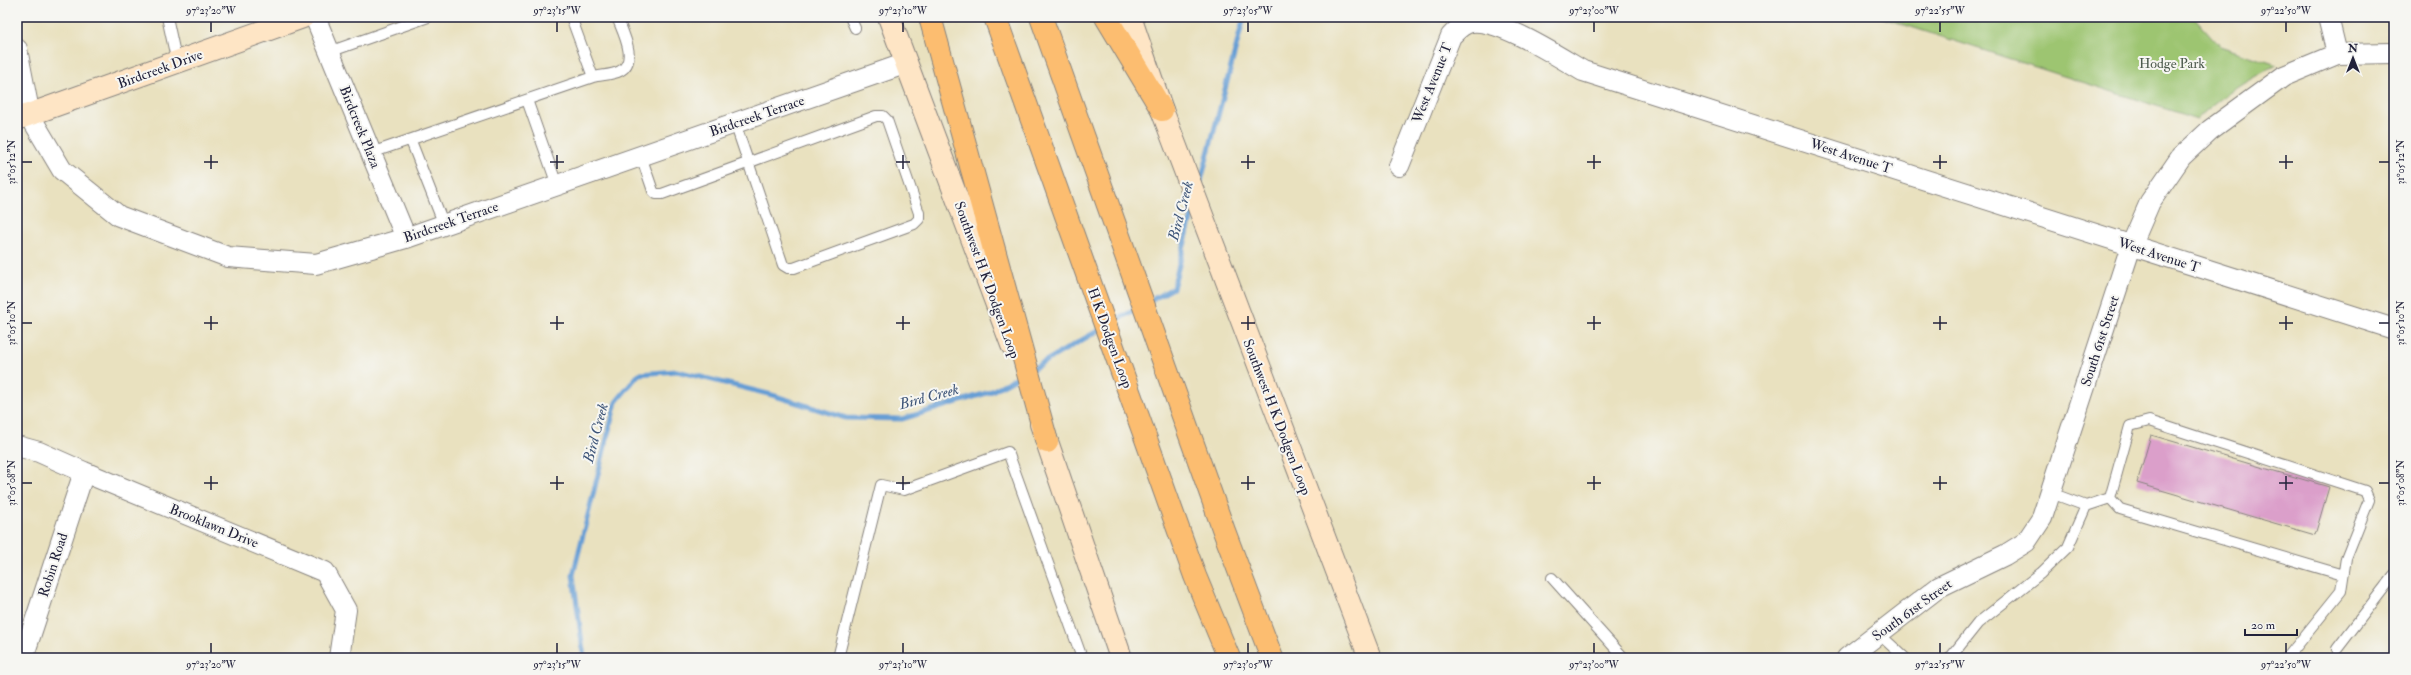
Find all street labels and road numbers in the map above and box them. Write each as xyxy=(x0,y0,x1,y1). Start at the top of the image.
street label: West Avenue T xyxy=(1408,40,1456,127)
street label: Birdcreek Drive xyxy=(115,46,205,92)
street label: Birdcreek Plaza xyxy=(336,83,384,171)
street label: Birdcreek Terrace xyxy=(707,92,807,140)
street label: West Avenue T xyxy=(1807,134,1895,177)
street label: Birdcreek Terrace xyxy=(401,198,501,246)
street label: Southwest H K Dodgen Loop xyxy=(950,199,1023,361)
street label: West Avenue T xyxy=(2115,233,2203,276)
street label: H K Dodgen Loop xyxy=(1083,285,1136,391)
street label: South 61st Street xyxy=(2077,293,2123,389)
street label: Southwest H K Dodgen Loop xyxy=(1238,336,1315,498)
street label: Brooklawn Drive xyxy=(167,500,261,552)
street label: Robin Road xyxy=(35,531,71,599)
street label: South 61st Street xyxy=(1869,575,1956,645)

